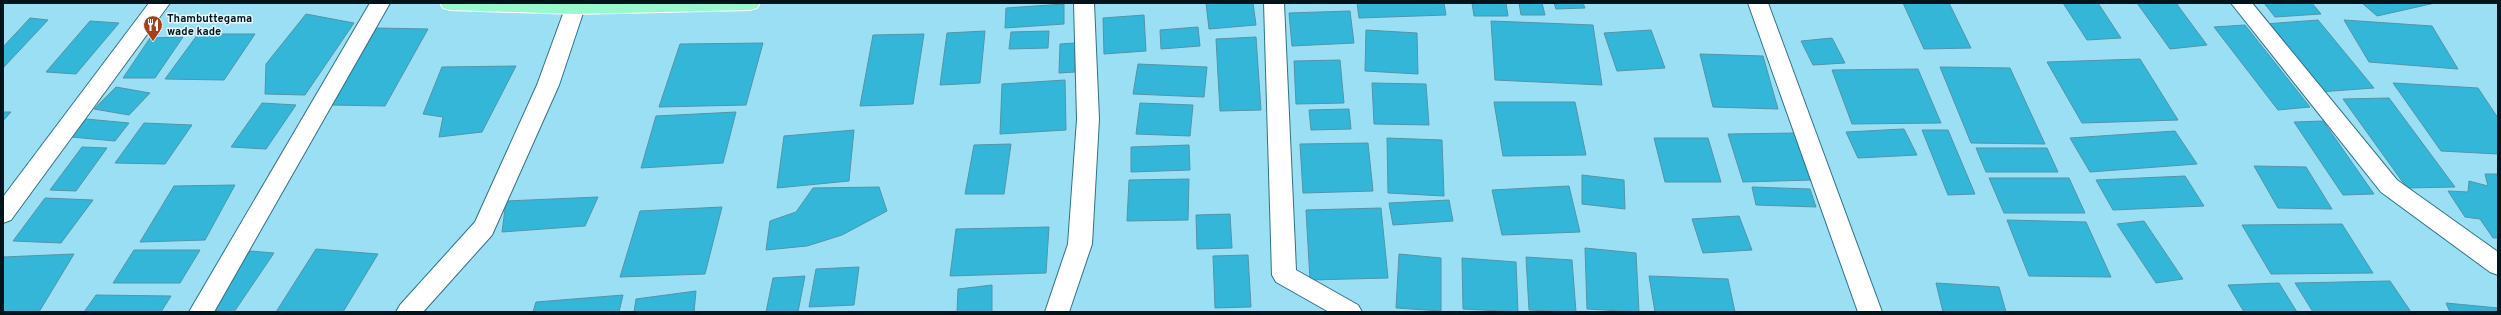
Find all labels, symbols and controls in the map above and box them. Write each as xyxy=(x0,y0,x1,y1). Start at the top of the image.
place label: Thambuttegama wade kade xyxy=(167,12,252,39)
restaurant icon: Thambuttegama wade kade xyxy=(142,14,164,42)

